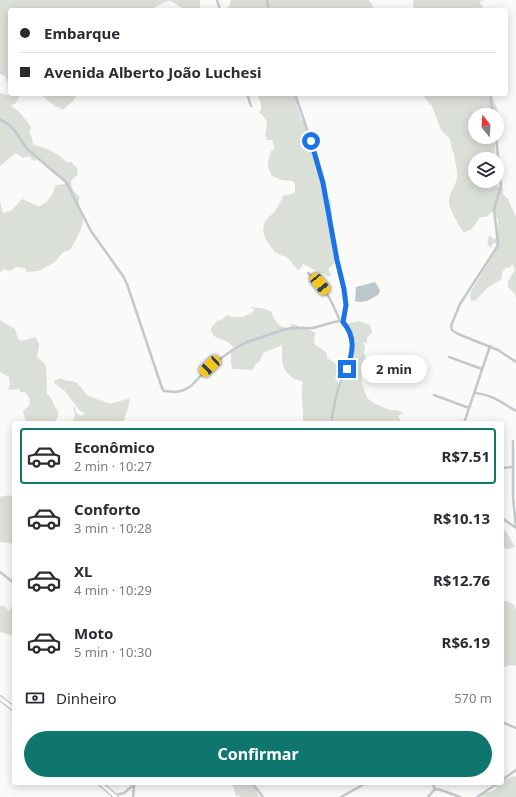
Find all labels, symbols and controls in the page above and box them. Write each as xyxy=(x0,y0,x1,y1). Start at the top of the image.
text: Embarque xyxy=(44,23,120,43)
text: Avenida Alberto João Luchesi xyxy=(44,62,261,82)
north arrow xyxy=(468,108,504,144)
map controls xyxy=(468,108,504,188)
route start xyxy=(302,132,320,150)
button: layers xyxy=(468,152,504,188)
car xyxy=(308,271,332,297)
car xyxy=(197,353,223,379)
callout: 2 min xyxy=(361,355,427,383)
route end xyxy=(338,360,356,378)
text: 2 min xyxy=(376,360,412,378)
text: Econômico xyxy=(74,437,155,457)
icon: car xyxy=(26,438,62,474)
text: R$7.51 xyxy=(442,446,490,466)
text: 2 min · 10:27 xyxy=(74,457,152,475)
text: Conforto xyxy=(74,499,141,519)
icon: car xyxy=(26,500,62,536)
text: R$10.13 xyxy=(433,508,490,528)
text: 3 min · 10:28 xyxy=(74,519,152,537)
text: XL xyxy=(74,561,92,581)
icon: car xyxy=(26,562,62,598)
text: R$12.76 xyxy=(433,570,490,590)
text: 4 min · 10:29 xyxy=(74,581,152,599)
text: Moto xyxy=(74,623,113,643)
icon: car xyxy=(26,624,62,660)
text: R$6.19 xyxy=(442,632,490,652)
text: 5 min · 10:30 xyxy=(74,643,152,661)
icon: cash xyxy=(24,687,46,709)
text: Dinheiro xyxy=(56,688,117,708)
text: 570 m xyxy=(454,689,492,707)
button: Confirmar xyxy=(24,731,492,777)

